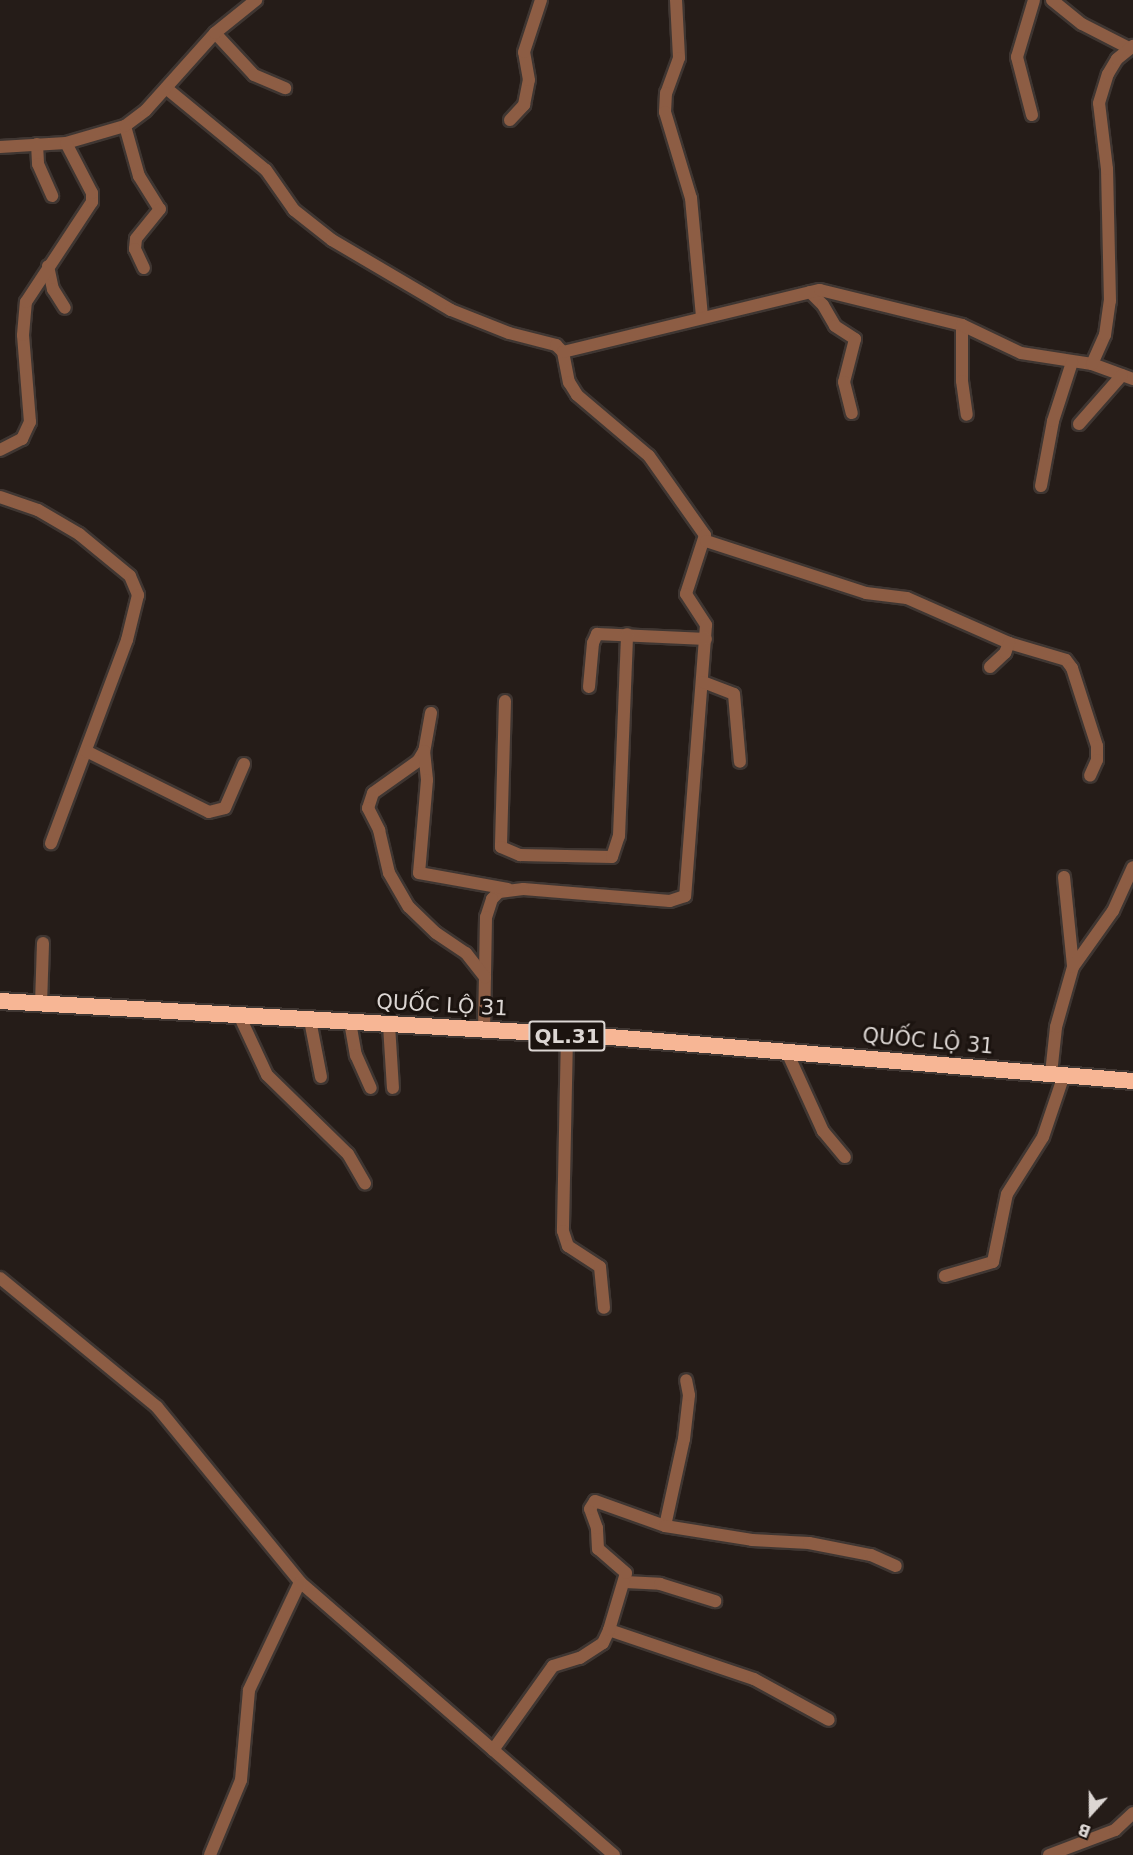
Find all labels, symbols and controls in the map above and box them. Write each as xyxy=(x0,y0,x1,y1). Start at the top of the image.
street label: QUỐC LỘ 31 xyxy=(376,989,508,1021)
road number: QL.31 xyxy=(528,1019,606,1053)
street label: QUỐC LỘ 31 xyxy=(861,1023,995,1059)
north arrow xyxy=(1061,1783,1121,1843)
text: B xyxy=(1075,1819,1093,1841)

